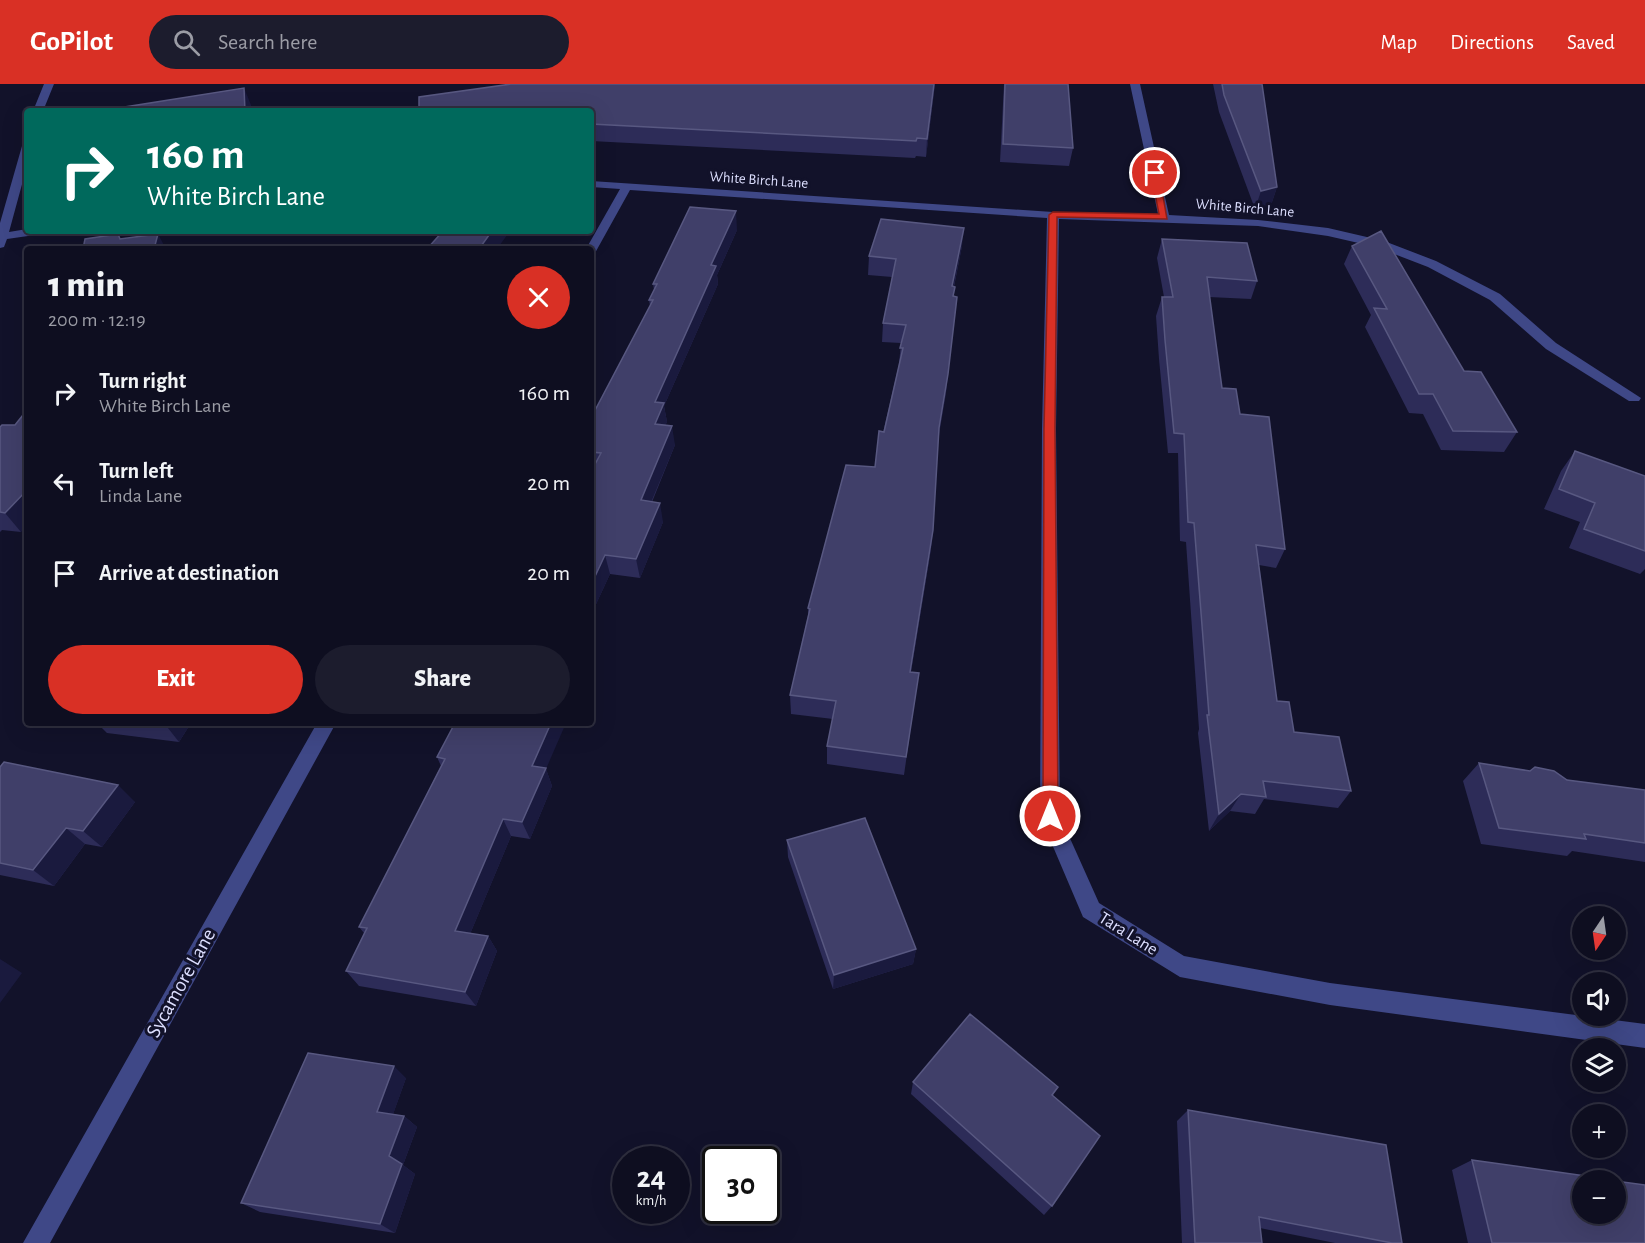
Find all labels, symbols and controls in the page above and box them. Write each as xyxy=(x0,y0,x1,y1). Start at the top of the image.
search box xyxy=(149,15,569,69)
icon: search xyxy=(170,26,203,59)
text: GoPilot xyxy=(30,28,113,56)
text: Search here xyxy=(218,31,318,53)
text: Map xyxy=(1381,32,1417,53)
text: Directions xyxy=(1450,32,1534,53)
text: Saved xyxy=(1567,32,1615,53)
icon: right xyxy=(48,132,126,210)
text: 160 m xyxy=(147,134,245,176)
pin xyxy=(1129,147,1180,198)
icon: arrive xyxy=(1138,156,1171,189)
street label: White Birch Lane xyxy=(709,169,809,191)
text: White Birch Lane xyxy=(147,183,325,210)
street label: White Birch Lane xyxy=(1195,196,1295,220)
button: close xyxy=(507,266,570,329)
text: 1 min xyxy=(48,267,125,303)
text: 200 m · 12:19 xyxy=(48,310,146,330)
text: Turn right xyxy=(99,370,186,392)
icon: right xyxy=(48,377,81,410)
text: 160 m xyxy=(519,382,570,404)
text: White Birch Lane xyxy=(99,396,231,416)
text: Turn left xyxy=(99,460,173,482)
icon: left xyxy=(48,467,81,500)
text: 20 m xyxy=(527,472,570,494)
text: Linda Lane xyxy=(99,486,182,506)
icon: arrive xyxy=(48,557,81,590)
text: Arrive at destination xyxy=(99,562,279,584)
text: 20 m xyxy=(527,562,570,584)
button: Exit xyxy=(48,645,303,714)
button: Share xyxy=(315,645,570,714)
position arrow xyxy=(1018,784,1082,848)
north arrow xyxy=(1572,906,1626,960)
map controls xyxy=(1572,906,1626,1224)
street label: Tara Lane xyxy=(1095,909,1161,959)
street label: Sycamore Lane xyxy=(142,925,220,1041)
button: sound xyxy=(1572,972,1626,1026)
button: layers xyxy=(1572,1038,1626,1092)
button: + xyxy=(1572,1104,1626,1158)
speed limit sign: 30 xyxy=(702,1146,780,1224)
text: 24 xyxy=(636,1163,666,1193)
button: − xyxy=(1572,1170,1626,1224)
text: km/h xyxy=(636,1193,666,1208)

